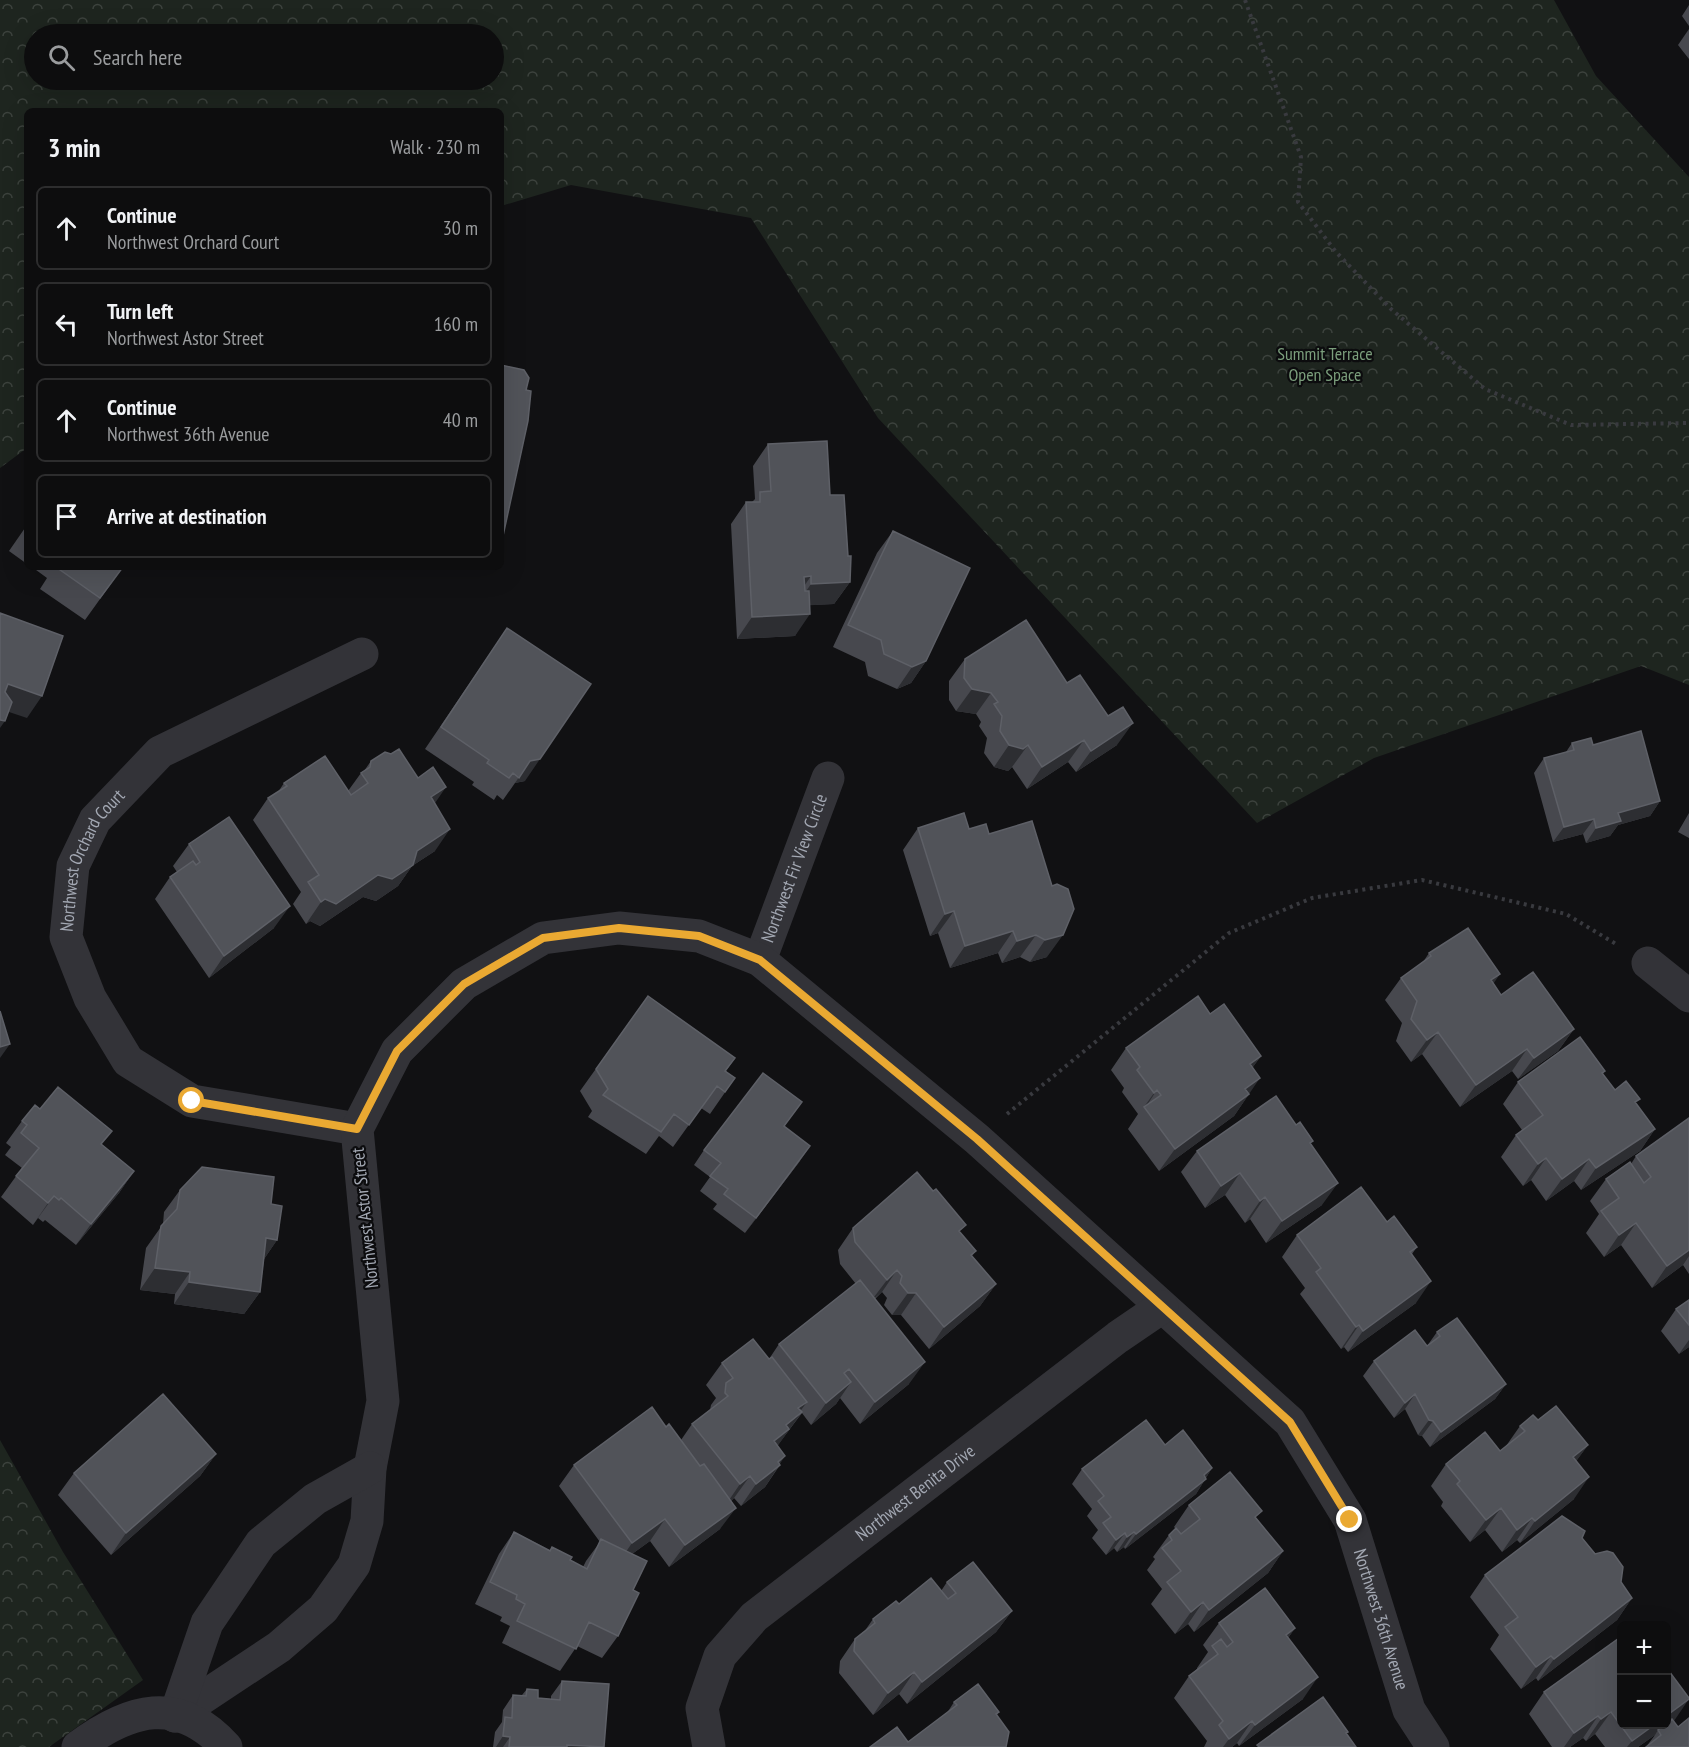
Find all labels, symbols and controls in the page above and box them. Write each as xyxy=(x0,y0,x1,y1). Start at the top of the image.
search box xyxy=(24,24,504,90)
icon: search xyxy=(45,41,78,74)
text: Search here xyxy=(93,43,182,71)
text: 3 min xyxy=(48,131,101,164)
text: Walk · 230 m xyxy=(390,134,480,160)
text: Continue xyxy=(107,201,177,229)
icon: ahead xyxy=(50,212,83,245)
text: 30 m xyxy=(443,215,478,241)
text: Northwest Orchard Court xyxy=(107,229,279,255)
text: Turn left xyxy=(107,297,173,325)
icon: left xyxy=(50,308,83,341)
text: 160 m xyxy=(434,311,478,337)
text: Northwest Astor Street xyxy=(107,325,264,351)
park label: Summit Terrace Open Space xyxy=(1277,342,1373,386)
text: Continue xyxy=(107,393,177,421)
icon: ahead xyxy=(50,404,83,437)
text: 40 m xyxy=(443,407,478,433)
text: Northwest 36th Avenue xyxy=(107,421,270,447)
icon: arrive xyxy=(50,500,83,533)
text: Arrive at destination xyxy=(107,502,267,530)
street label: Northwest Orchard Court xyxy=(55,784,129,933)
street label: Northwest Fir View Circle xyxy=(756,790,832,946)
route start xyxy=(178,1087,204,1113)
street label: Northwest Astor Street xyxy=(346,1147,383,1289)
street label: Northwest Benita Drive xyxy=(851,1439,980,1546)
route end xyxy=(1336,1506,1362,1532)
street label: Northwest 36th Avenue xyxy=(1349,1546,1414,1693)
map controls xyxy=(1617,1621,1671,1729)
button: + xyxy=(1617,1621,1671,1675)
button: − xyxy=(1617,1675,1671,1729)

